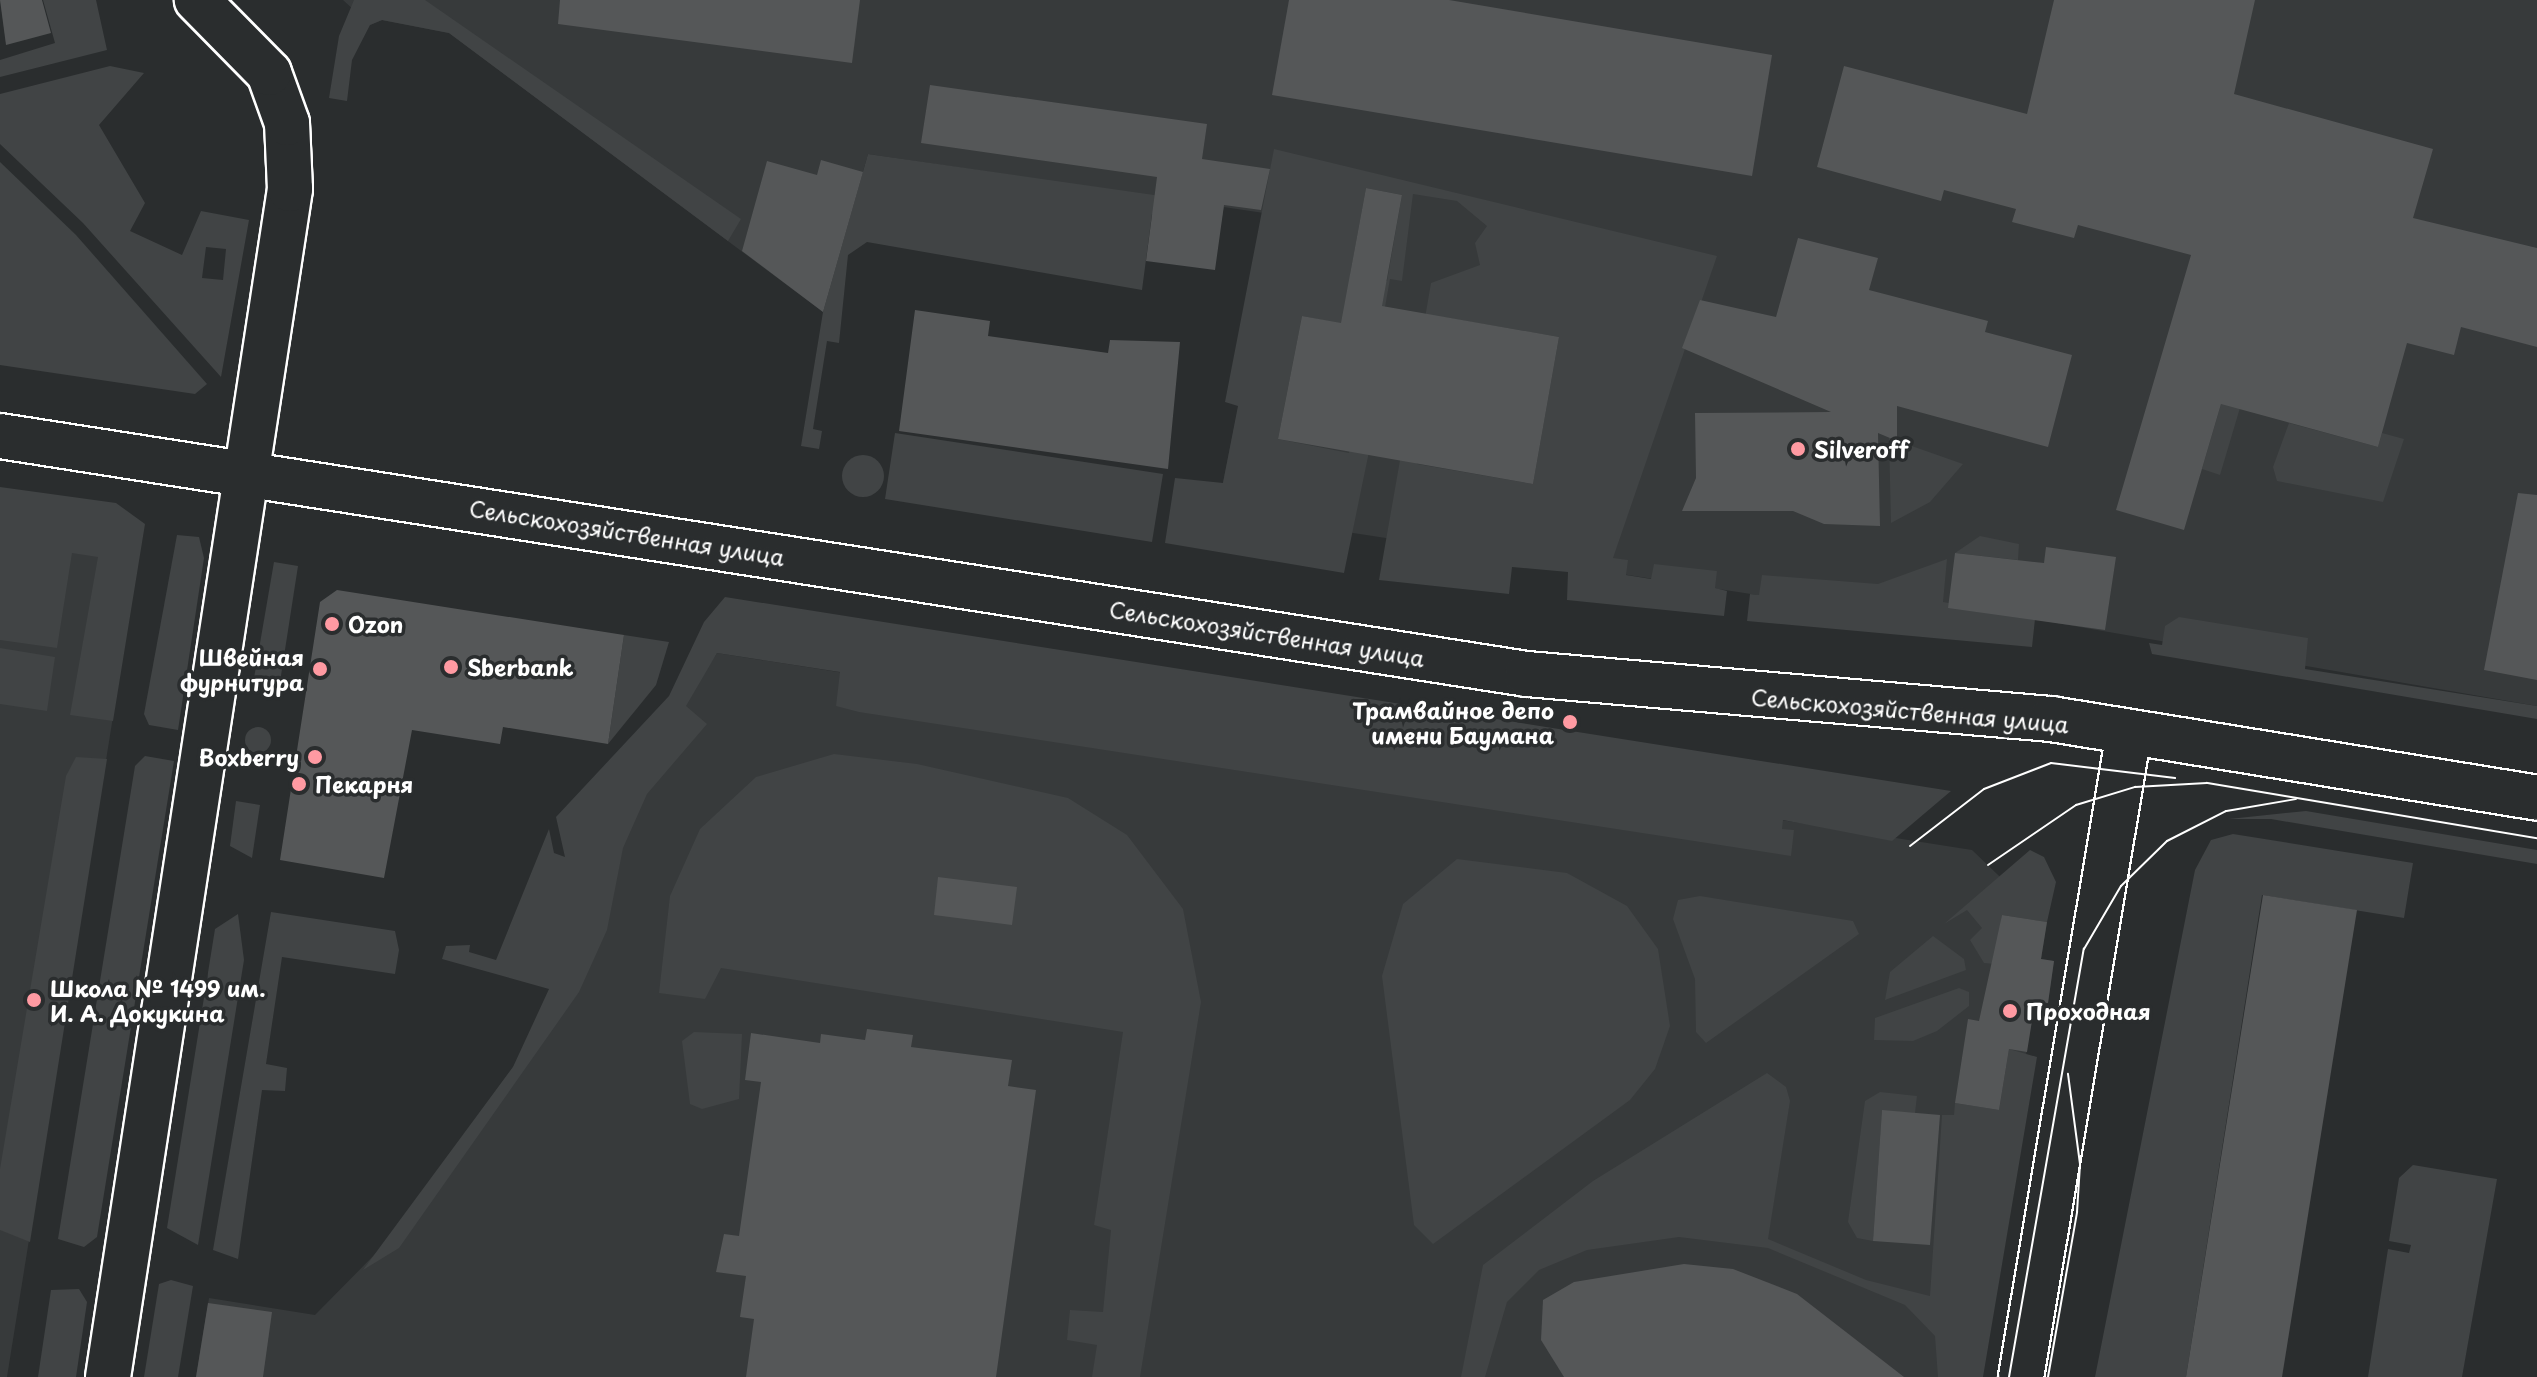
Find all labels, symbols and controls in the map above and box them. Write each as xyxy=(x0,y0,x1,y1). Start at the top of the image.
place label: Silveroff xyxy=(1814,436,1909,462)
marker: Silveroff xyxy=(1789,440,1807,458)
street label: Сельскохозяйственная улица xyxy=(467,494,787,570)
street label: Сельскохозяйственная улица xyxy=(1107,595,1427,671)
place label: Ozon xyxy=(348,611,403,637)
marker: Ozon xyxy=(323,615,341,633)
place label: Швейная фурнитура xyxy=(180,643,304,694)
place label: Sberbank xyxy=(467,654,573,680)
marker: Sberbank xyxy=(442,658,460,676)
marker: Швейная фурнитура xyxy=(311,660,329,678)
street label: Сельскохозяйственная улица xyxy=(1749,683,2071,737)
place label: Трамвайное депо имени Баумана xyxy=(1352,696,1554,748)
marker: Трамвайное депо имени Баумана xyxy=(1561,713,1579,731)
place label: Boxberry xyxy=(199,744,299,770)
marker: Boxberry xyxy=(306,748,324,766)
place label: Пекарня xyxy=(315,771,413,797)
marker: Пекарня xyxy=(290,775,308,793)
place label: Школа № 1499 им. И. А. Докукина xyxy=(50,974,268,1026)
marker: Школа № 1499 им. И. А. Докукина xyxy=(25,991,43,1009)
place label: Проходная xyxy=(2026,998,2151,1024)
marker: Проходная xyxy=(2001,1002,2019,1020)

